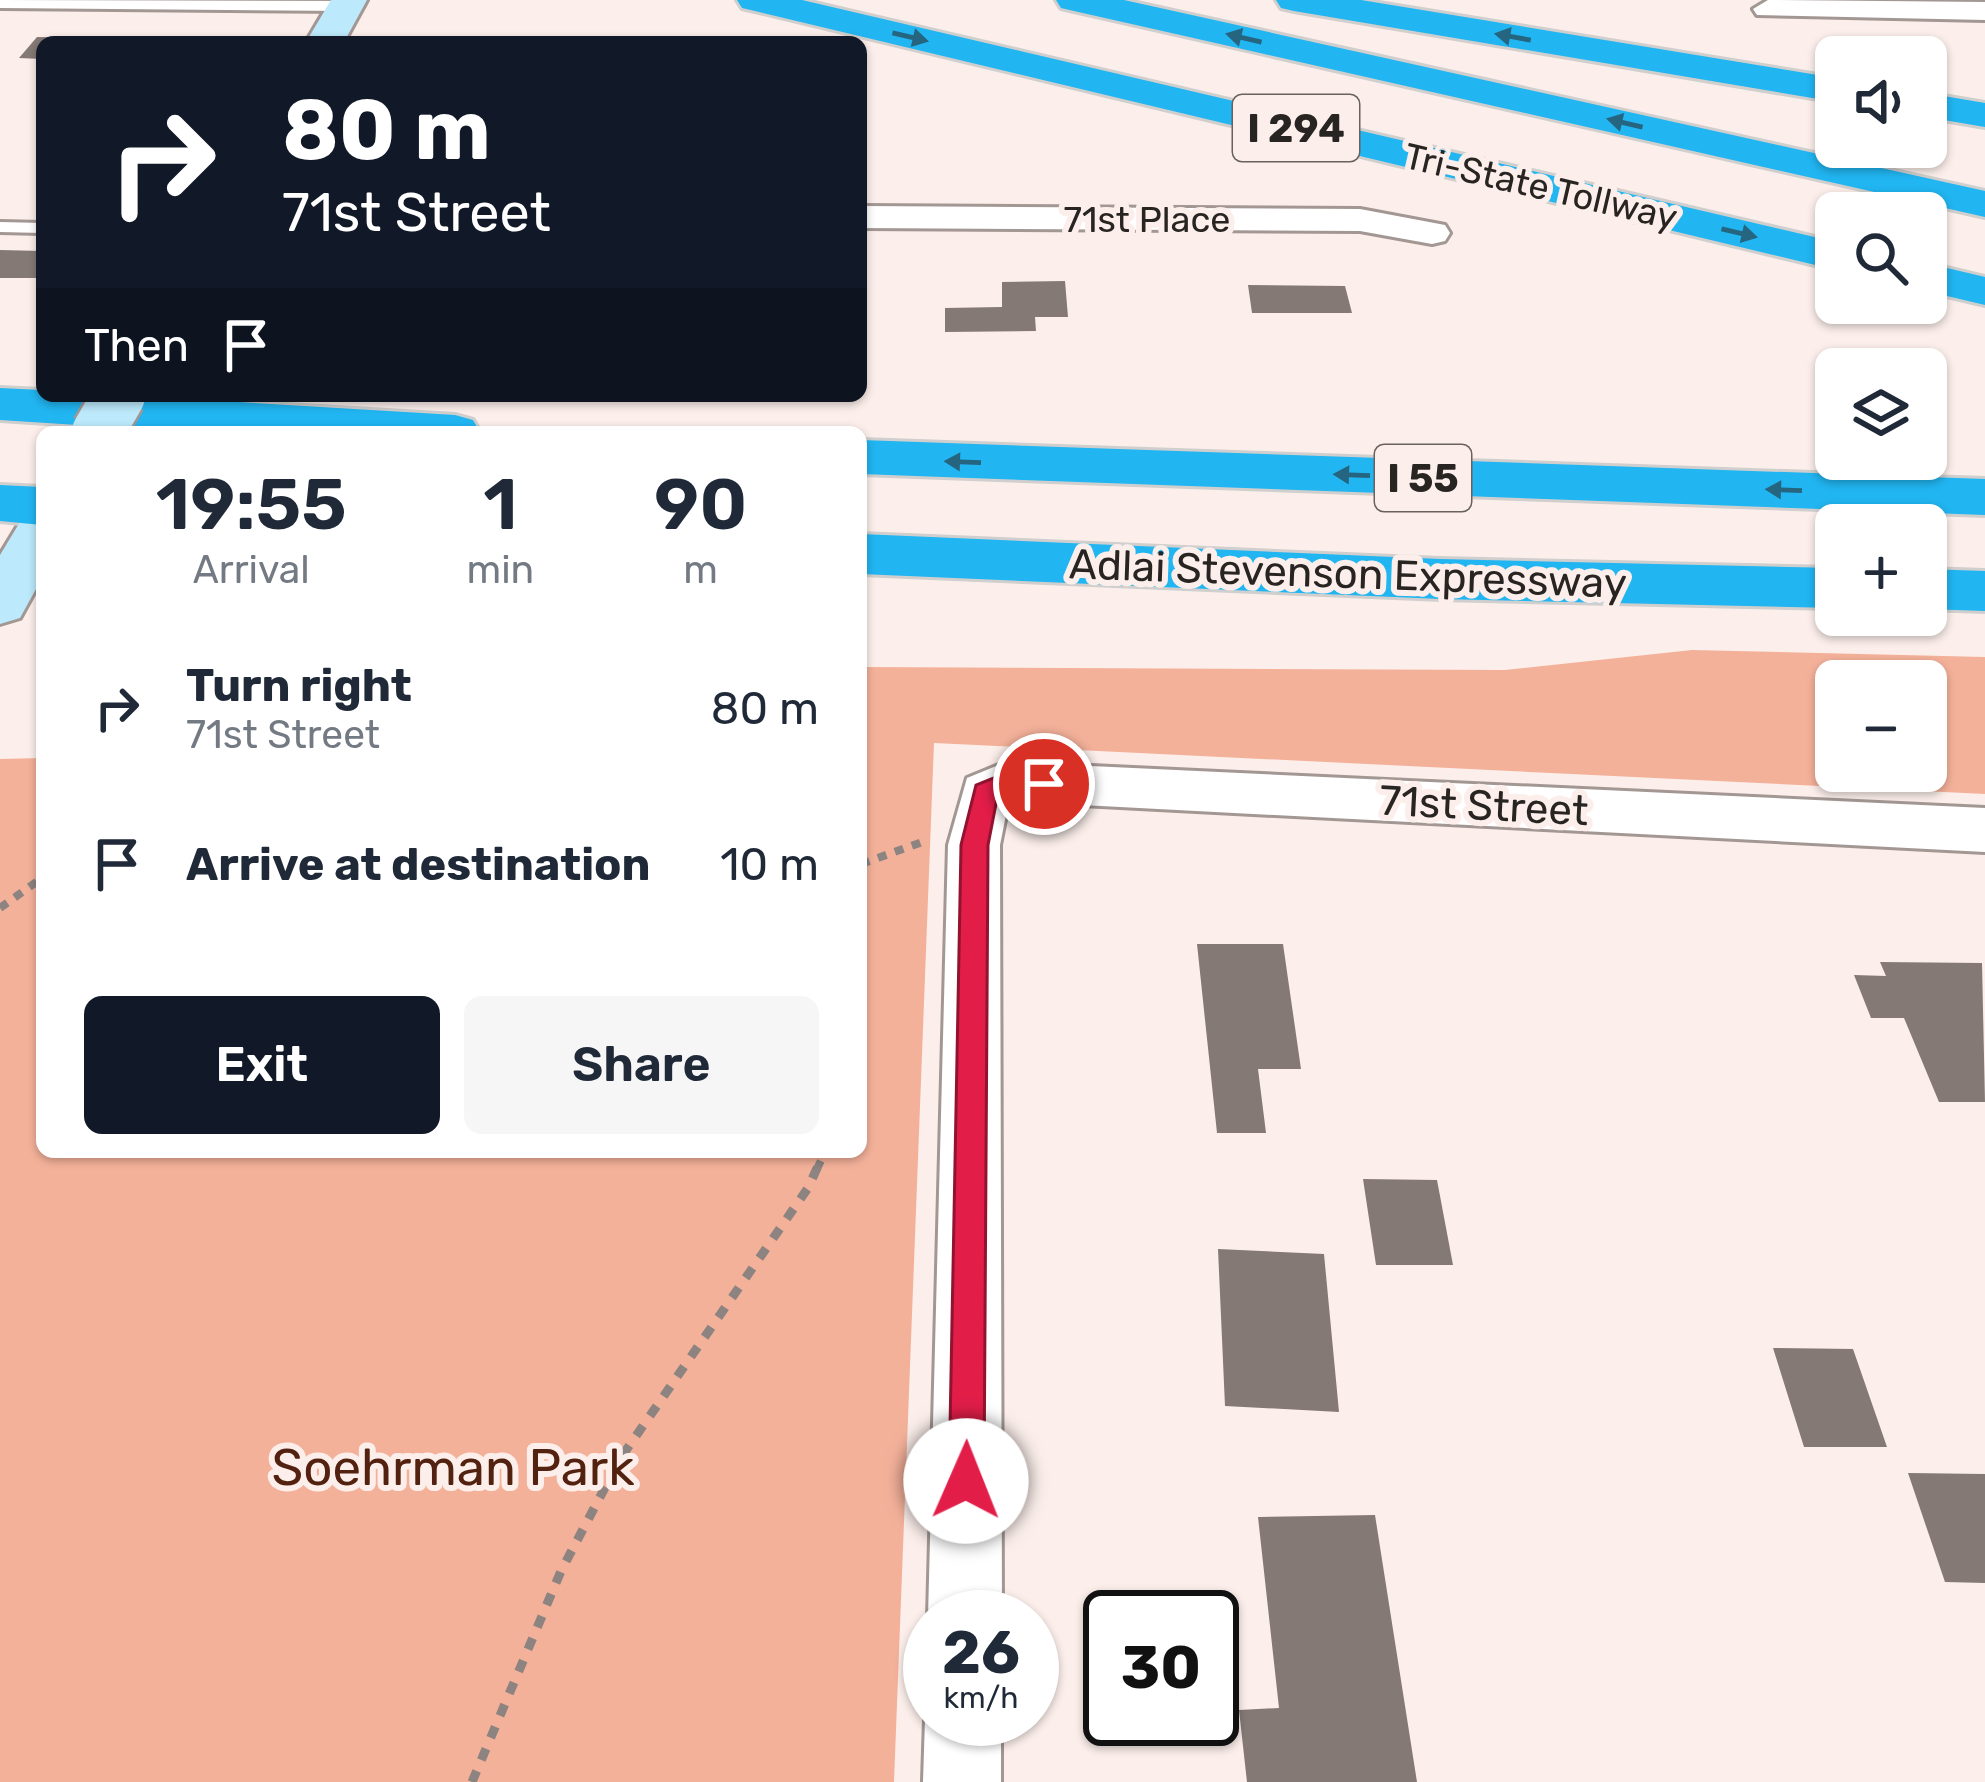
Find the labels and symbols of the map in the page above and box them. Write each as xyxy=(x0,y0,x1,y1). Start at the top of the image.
one-way arrow xyxy=(1494,27,1532,45)
one-way arrow xyxy=(892,28,929,47)
one-way arrow xyxy=(1226,28,1263,47)
road number: I 294 xyxy=(1233,95,1359,161)
one-way arrow xyxy=(1606,113,1643,132)
street label: Tri-State Tollway xyxy=(1400,134,1681,239)
street label: 71st Place xyxy=(1064,198,1230,241)
one-way arrow xyxy=(1721,224,1758,243)
road number: I 55 xyxy=(1375,445,1471,511)
one-way arrow xyxy=(943,452,981,471)
one-way arrow xyxy=(1332,465,1370,484)
one-way arrow xyxy=(1764,480,1802,499)
street label: Adlai Stevenson Expressway xyxy=(1068,539,1628,609)
pin xyxy=(993,733,1095,835)
street label: 71st Street xyxy=(1378,776,1590,836)
position arrow xyxy=(903,1418,1029,1544)
park label: Soehrman Park xyxy=(272,1437,634,1498)
speed limit sign: 30 xyxy=(1083,1590,1239,1746)

